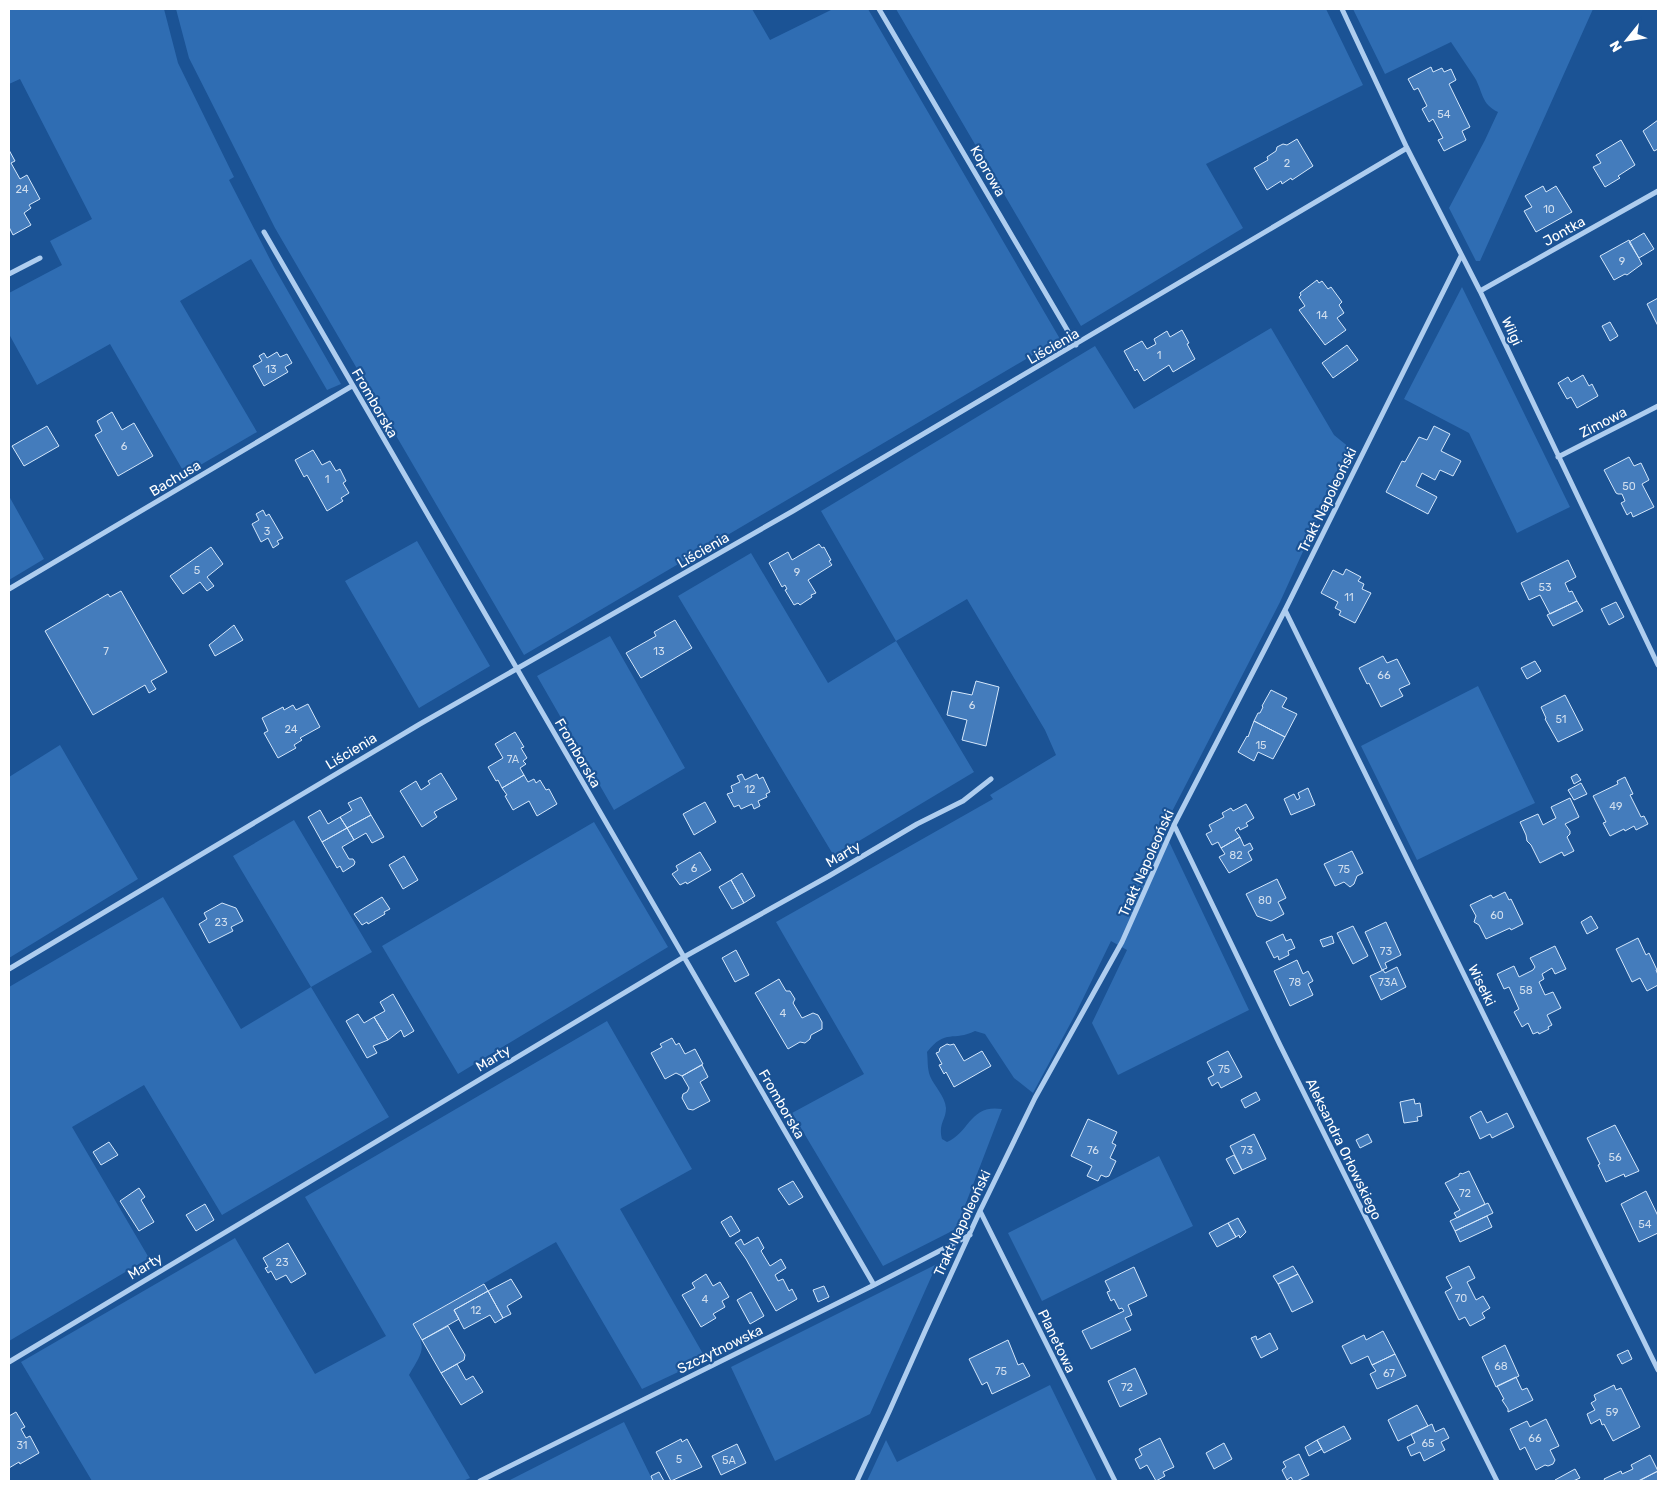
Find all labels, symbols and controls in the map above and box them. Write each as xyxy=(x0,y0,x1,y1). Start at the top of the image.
north arrow xyxy=(1602,15,1652,65)
text: N xyxy=(1606,38,1626,55)
house number: 54 xyxy=(1437,108,1451,121)
street label: Koprowa xyxy=(966,143,1009,200)
house number: 2 xyxy=(1284,157,1290,170)
house number: 24 xyxy=(15,183,29,196)
house number: 10 xyxy=(1543,203,1555,216)
street label: Jontka xyxy=(1540,213,1588,250)
house number: 9 xyxy=(1619,255,1625,268)
house number: 14 xyxy=(1316,309,1328,322)
street label: Wilgi xyxy=(1498,314,1526,348)
street label: Liścienia xyxy=(1024,325,1082,368)
house number: 1 xyxy=(1157,349,1161,362)
house number: 13 xyxy=(265,363,277,376)
street label: Fromborska xyxy=(348,366,401,441)
street label: Zimowa xyxy=(1577,403,1630,442)
house number: 6 xyxy=(121,440,128,453)
street label: Trakt Napoleoński xyxy=(1295,445,1360,556)
street label: Bachusa xyxy=(147,457,204,500)
house number: 1 xyxy=(325,473,329,486)
house number: 50 xyxy=(1622,480,1636,493)
house number: 3 xyxy=(264,525,271,538)
street label: Liścienia xyxy=(674,529,732,572)
house number: 5 xyxy=(194,564,201,577)
house number: 9 xyxy=(794,566,800,579)
house number: 53 xyxy=(1538,581,1552,594)
house number: 11 xyxy=(1344,591,1354,604)
house number: 7 xyxy=(103,645,109,658)
house number: 13 xyxy=(653,645,665,658)
house number: 66 xyxy=(1377,669,1391,682)
house number: 6 xyxy=(969,699,976,712)
house number: 51 xyxy=(1555,713,1567,726)
street label: Fromborska xyxy=(551,716,604,791)
house number: 24 xyxy=(284,723,298,736)
street label: Liścienia xyxy=(322,729,380,773)
house number: 15 xyxy=(1255,739,1267,752)
house number: 7A xyxy=(507,753,520,766)
house number: 12 xyxy=(744,783,756,796)
house number: 49 xyxy=(1609,800,1623,813)
street label: Trakt Napoleoński xyxy=(1115,807,1178,919)
street label: Marty xyxy=(823,838,864,871)
house number: 82 xyxy=(1229,849,1243,862)
house number: 6 xyxy=(691,862,698,875)
house number: 75 xyxy=(1338,863,1351,876)
house number: 80 xyxy=(1258,894,1272,907)
house number: 60 xyxy=(1490,909,1504,922)
house number: 23 xyxy=(214,916,228,929)
house number: 73 xyxy=(1380,945,1393,958)
street label: Wisełki xyxy=(1464,962,1499,1009)
house number: 78 xyxy=(1289,976,1301,989)
house number: 73A xyxy=(1378,976,1398,989)
house number: 58 xyxy=(1519,984,1533,997)
house number: 4 xyxy=(780,1007,787,1020)
street label: Marty xyxy=(473,1041,514,1075)
house number: 75 xyxy=(1218,1063,1231,1076)
street label: Fromborska xyxy=(755,1067,808,1142)
street label: Aleksandra Orłowskiego xyxy=(1302,1076,1385,1223)
house number: 76 xyxy=(1087,1144,1099,1157)
house number: 73 xyxy=(1241,1144,1254,1157)
house number: 56 xyxy=(1608,1151,1622,1164)
street label: Trakt Napoleoński xyxy=(930,1167,995,1279)
house number: 72 xyxy=(1459,1187,1471,1200)
house number: 54 xyxy=(1638,1218,1652,1231)
street label: Marty xyxy=(125,1249,166,1283)
house number: 23 xyxy=(275,1256,289,1269)
house number: 70 xyxy=(1455,1292,1467,1305)
house number: 4 xyxy=(702,1293,709,1306)
house number: 12 xyxy=(470,1304,482,1317)
street label: Planetowa xyxy=(1034,1307,1079,1376)
street label: Szczytnowska xyxy=(675,1321,766,1377)
house number: 68 xyxy=(1494,1360,1508,1373)
house number: 75 xyxy=(995,1365,1008,1378)
house number: 67 xyxy=(1383,1367,1395,1380)
house number: 72 xyxy=(1121,1381,1133,1394)
house number: 59 xyxy=(1605,1406,1619,1419)
house number: 66 xyxy=(1528,1432,1542,1445)
house number: 65 xyxy=(1421,1437,1435,1450)
house number: 31 xyxy=(16,1439,28,1452)
house number: 5 xyxy=(676,1453,683,1466)
house number: 5A xyxy=(722,1454,737,1467)

